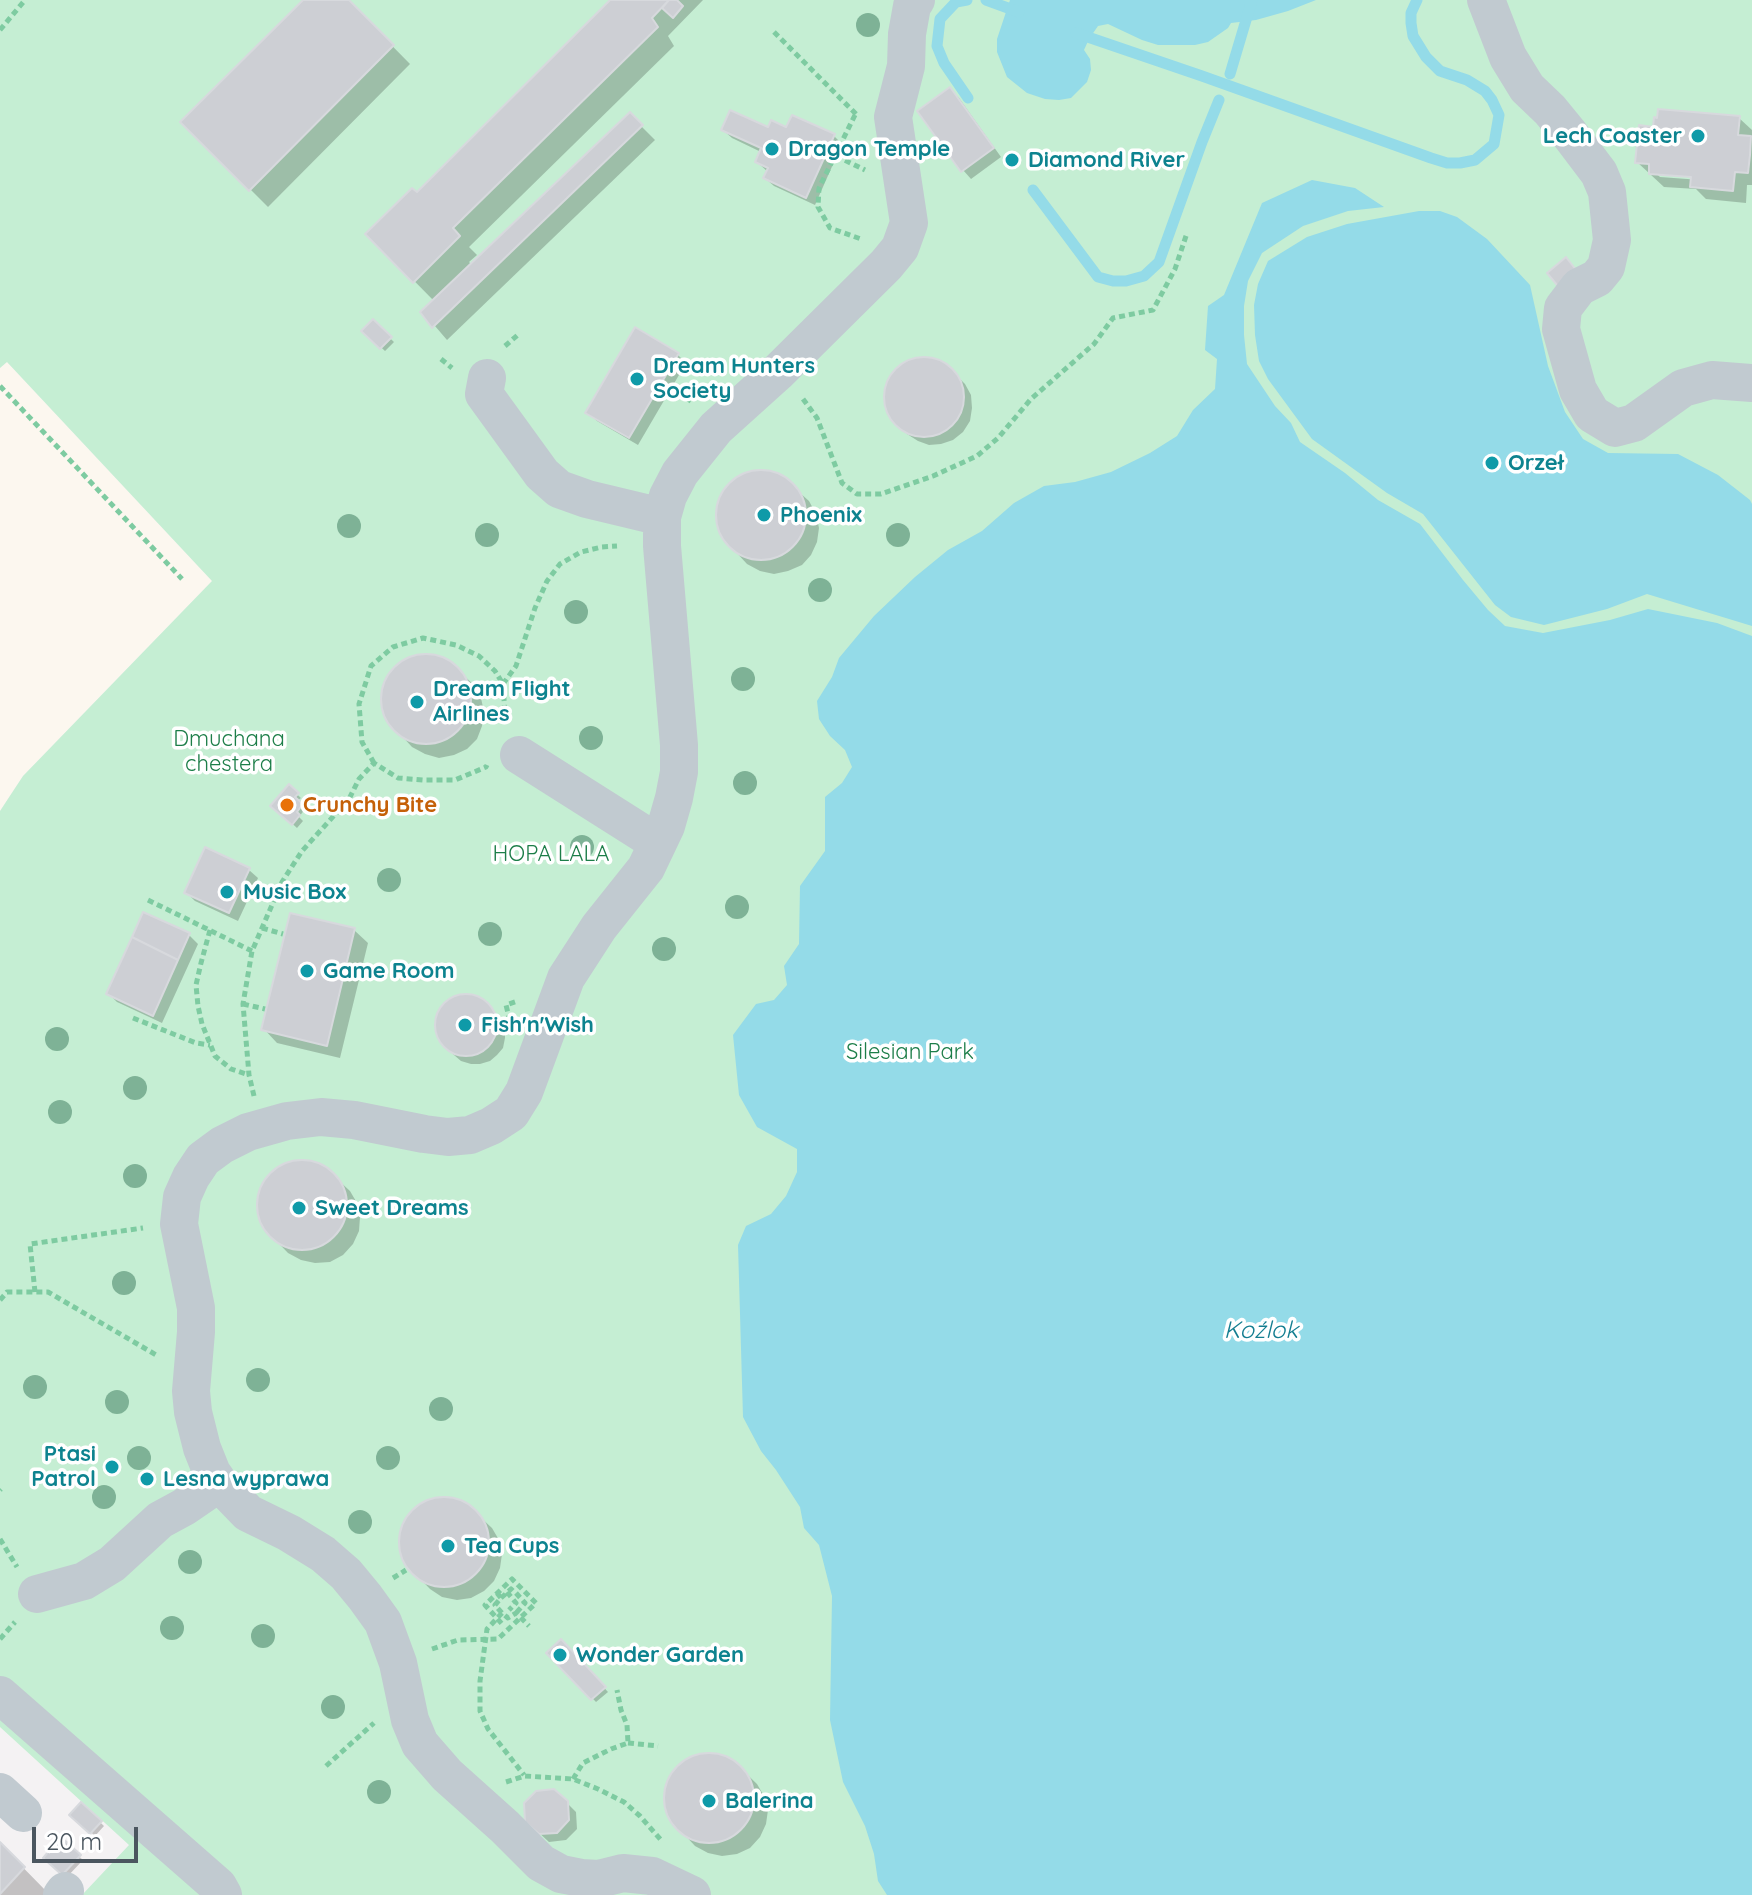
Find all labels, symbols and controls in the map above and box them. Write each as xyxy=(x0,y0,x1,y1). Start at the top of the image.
place label: Lech Coaster xyxy=(1543,123,1682,149)
marker: Lech Coaster xyxy=(1689,127,1707,145)
place label: Dragon Temple xyxy=(788,136,950,162)
marker: Dragon Temple xyxy=(763,140,781,158)
place label: Diamond River xyxy=(1028,147,1185,173)
marker: Diamond River xyxy=(1003,151,1021,169)
place label: Dream Hunters Society xyxy=(653,353,815,404)
marker: Dream Hunters Society xyxy=(628,370,646,388)
place label: Orzeł xyxy=(1508,450,1564,476)
marker: Orzeł xyxy=(1483,454,1501,472)
place label: Phoenix xyxy=(780,502,862,528)
marker: Phoenix xyxy=(755,506,773,524)
place label: Dream Flight Airlines xyxy=(433,676,571,728)
marker: Dream Flight Airlines xyxy=(408,693,426,711)
park label: Dmuchana chestera xyxy=(173,726,285,778)
place label: Crunchy Bite xyxy=(303,792,437,818)
marker: Crunchy Bite xyxy=(278,796,296,814)
park label: HOPA LALA xyxy=(492,841,610,867)
place label: Music Box xyxy=(243,879,346,905)
marker: Music Box xyxy=(218,883,236,901)
place label: Game Room xyxy=(323,958,455,984)
marker: Game Room xyxy=(298,962,316,980)
place label: Fish'n'Wish xyxy=(481,1012,594,1038)
marker: Fish'n'Wish xyxy=(456,1016,474,1034)
park label: Silesian Park xyxy=(846,1039,974,1065)
place label: Sweet Dreams xyxy=(315,1195,469,1221)
marker: Sweet Dreams xyxy=(290,1199,308,1217)
water label: Koźlok xyxy=(1224,1317,1298,1345)
place label: Ptasi Patrol xyxy=(31,1441,96,1492)
marker: Ptasi Patrol xyxy=(103,1458,121,1476)
place label: Lesna wyprawa xyxy=(163,1466,329,1492)
marker: Lesna wyprawa xyxy=(138,1470,156,1488)
place label: Tea Cups xyxy=(464,1533,559,1559)
marker: Tea Cups xyxy=(439,1537,457,1555)
place label: Wonder Garden xyxy=(576,1642,744,1668)
marker: Wonder Garden xyxy=(551,1646,569,1664)
place label: Balerina xyxy=(725,1788,814,1814)
marker: Balerina xyxy=(700,1792,718,1810)
scale bar xyxy=(36,1811,142,1861)
text: 20 m xyxy=(46,1826,102,1856)

